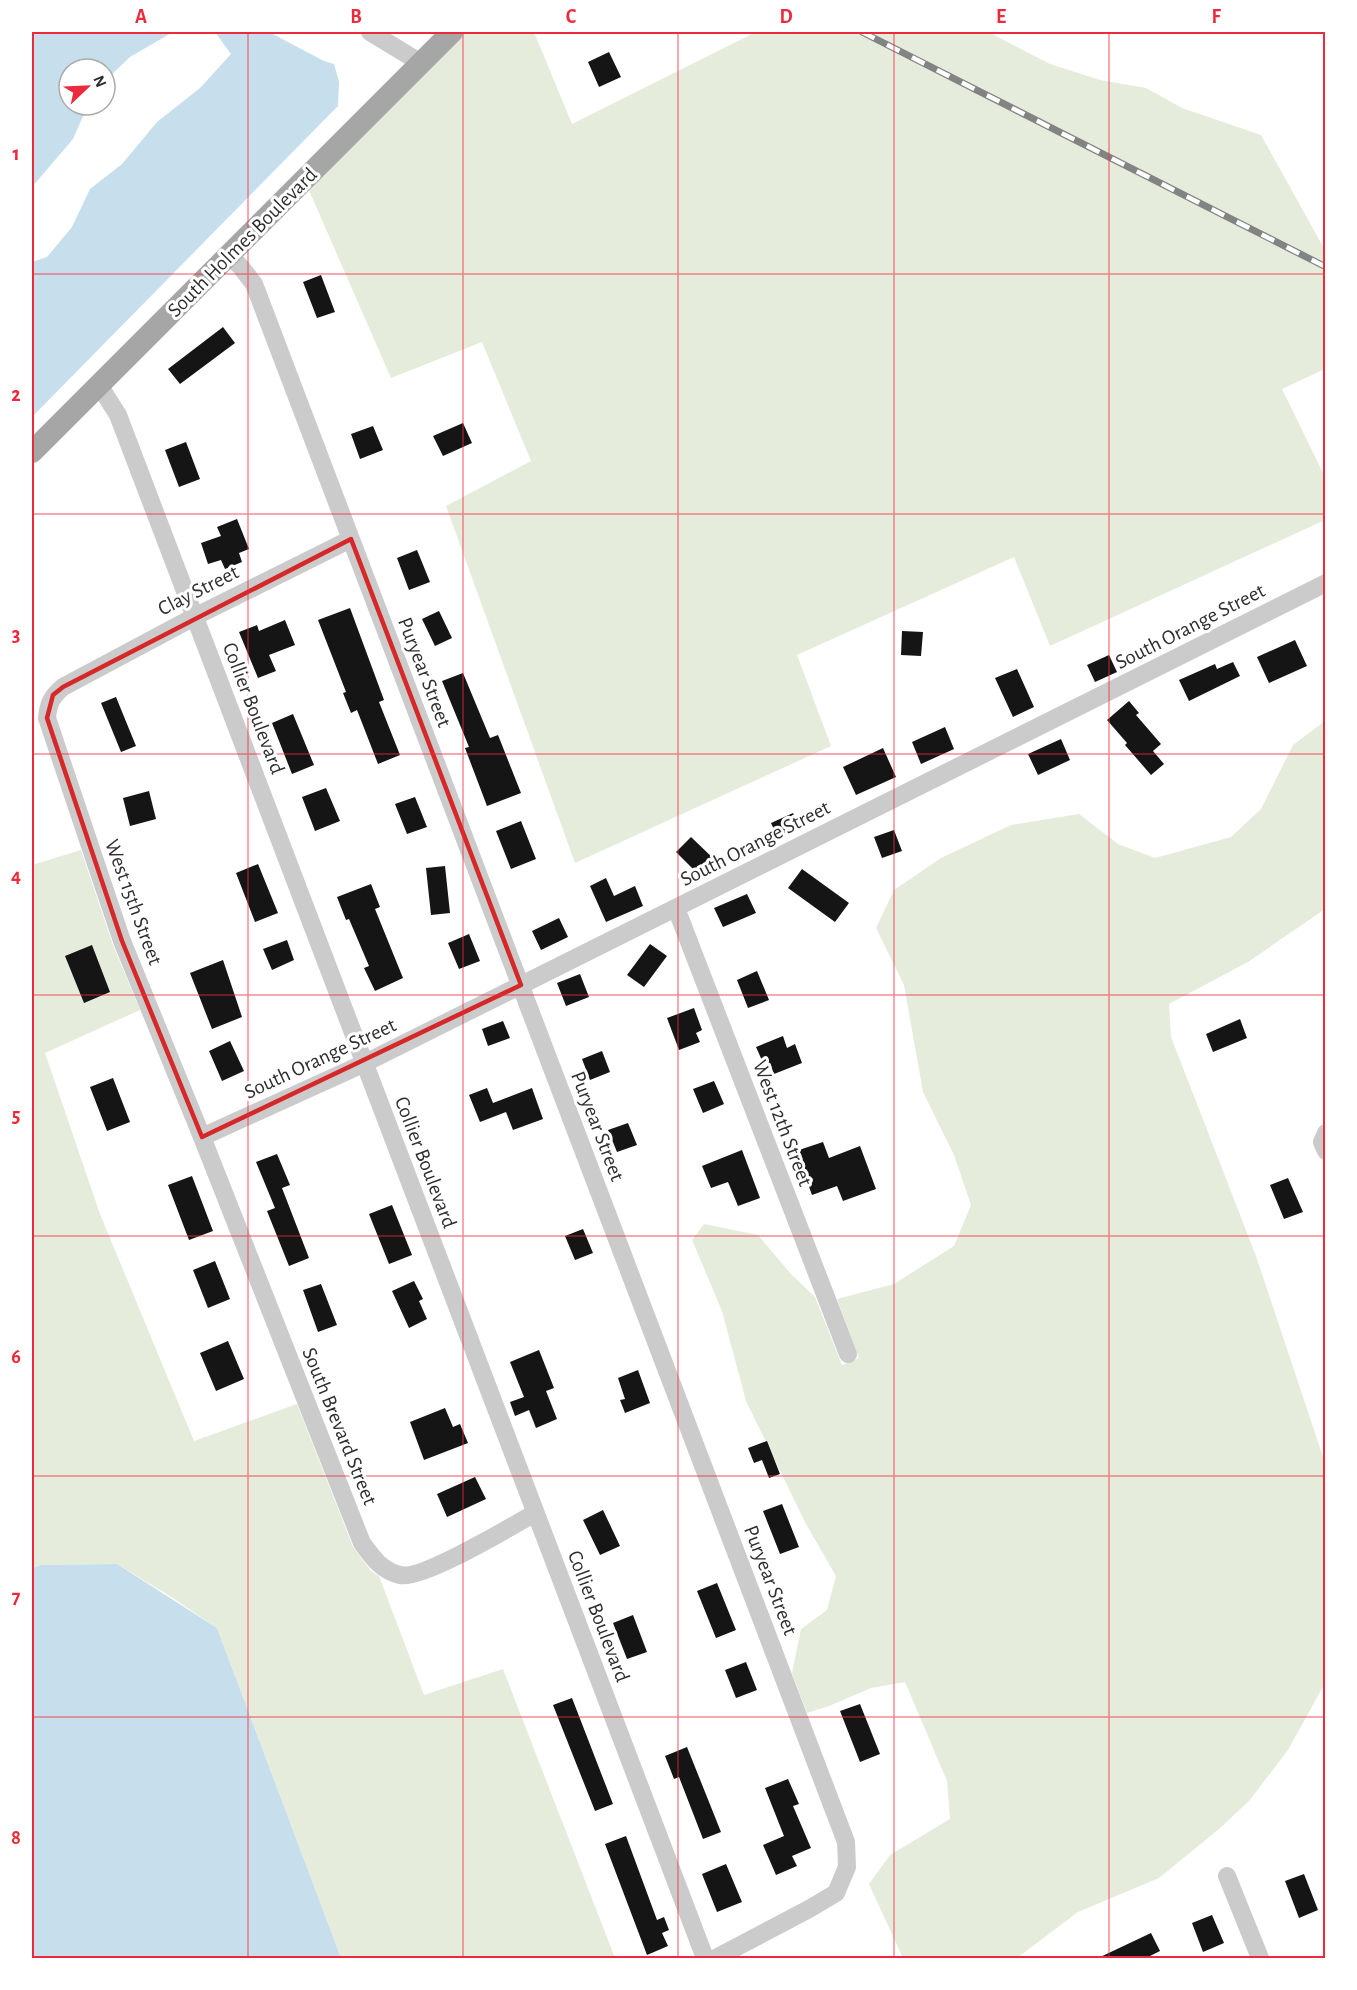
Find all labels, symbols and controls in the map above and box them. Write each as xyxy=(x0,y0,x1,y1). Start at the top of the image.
text: A xyxy=(135,7,147,27)
text: B xyxy=(350,7,362,27)
text: C xyxy=(566,7,577,27)
text: D xyxy=(779,7,793,27)
text: E xyxy=(996,7,1006,27)
text: F xyxy=(1211,7,1221,27)
north arrow xyxy=(57,57,117,117)
text: N xyxy=(90,73,109,90)
text: 1 xyxy=(12,144,20,164)
street label: South Holmes Boulevard xyxy=(164,164,321,321)
text: 2 xyxy=(11,385,21,405)
street label: Clay Street xyxy=(155,561,242,620)
street label: South Orange Street xyxy=(1112,580,1269,673)
street label: Puryear Street xyxy=(394,614,455,730)
text: 3 xyxy=(12,625,20,645)
street label: Collier Boulevard xyxy=(219,640,288,777)
street label: South Orange Street xyxy=(677,797,834,890)
street label: West 15th Street xyxy=(101,837,166,968)
text: 4 xyxy=(11,866,21,886)
street label: South Orange Street xyxy=(241,1014,400,1103)
street label: West 12th Street xyxy=(749,1057,816,1189)
street label: Puryear Street xyxy=(567,1068,628,1184)
street label: Collier Boulevard xyxy=(391,1094,460,1231)
text: 5 xyxy=(12,1106,20,1126)
street label: South Brevard Street xyxy=(298,1345,381,1508)
text: 6 xyxy=(11,1347,21,1367)
street label: Puryear Street xyxy=(740,1522,801,1638)
street label: Collier Boulevard xyxy=(564,1548,633,1685)
text: 7 xyxy=(12,1587,21,1607)
text: 8 xyxy=(11,1828,21,1848)

